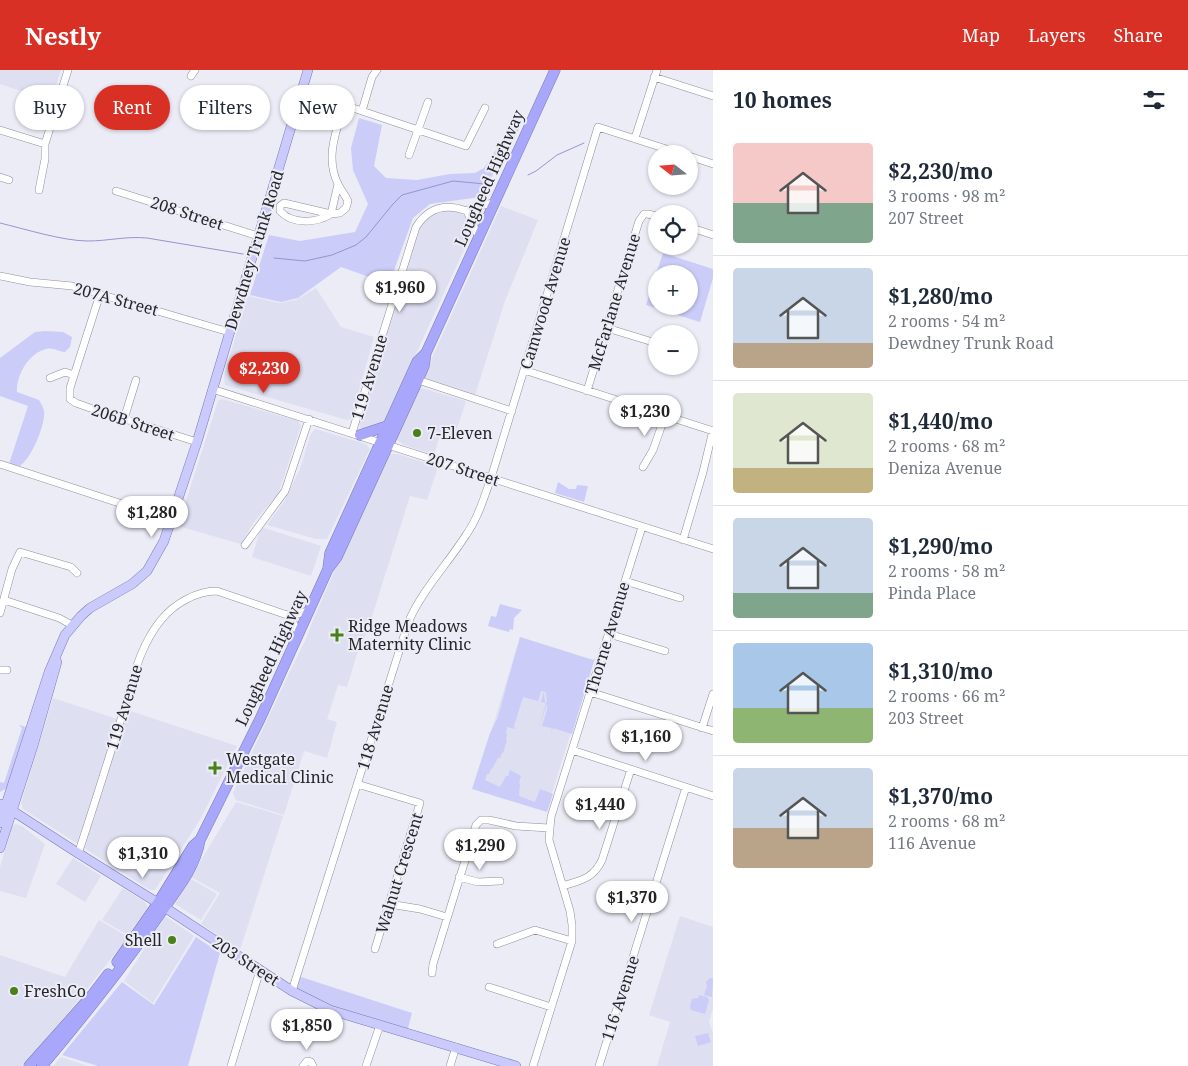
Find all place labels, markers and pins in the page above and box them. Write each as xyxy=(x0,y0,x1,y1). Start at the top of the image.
pin: $1,960 xyxy=(359,270,441,313)
pin: $2,230 xyxy=(223,352,305,394)
pin: $1,230 xyxy=(604,394,686,437)
place label: 7-Eleven xyxy=(427,422,493,444)
marker: 7-Eleven xyxy=(411,427,423,439)
pin: $1,280 xyxy=(111,496,193,538)
place label: Ridge Meadows Maternity Clinic xyxy=(348,615,471,655)
marker: Ridge Meadows Maternity Clinic xyxy=(330,628,344,642)
pin: $1,160 xyxy=(605,720,687,762)
place label: Westgate Medical Clinic xyxy=(226,748,334,788)
marker: Westgate Medical Clinic xyxy=(208,761,222,775)
pin: $1,440 xyxy=(559,788,641,830)
pin: $1,290 xyxy=(439,828,521,871)
pin: $1,310 xyxy=(102,836,184,879)
pin: $1,370 xyxy=(591,880,673,923)
place label: Shell xyxy=(125,929,162,951)
marker: Shell xyxy=(166,934,178,946)
place label: FreshCo xyxy=(24,980,86,1002)
marker: FreshCo xyxy=(8,985,20,997)
pin: $1,850 xyxy=(266,1008,348,1051)

